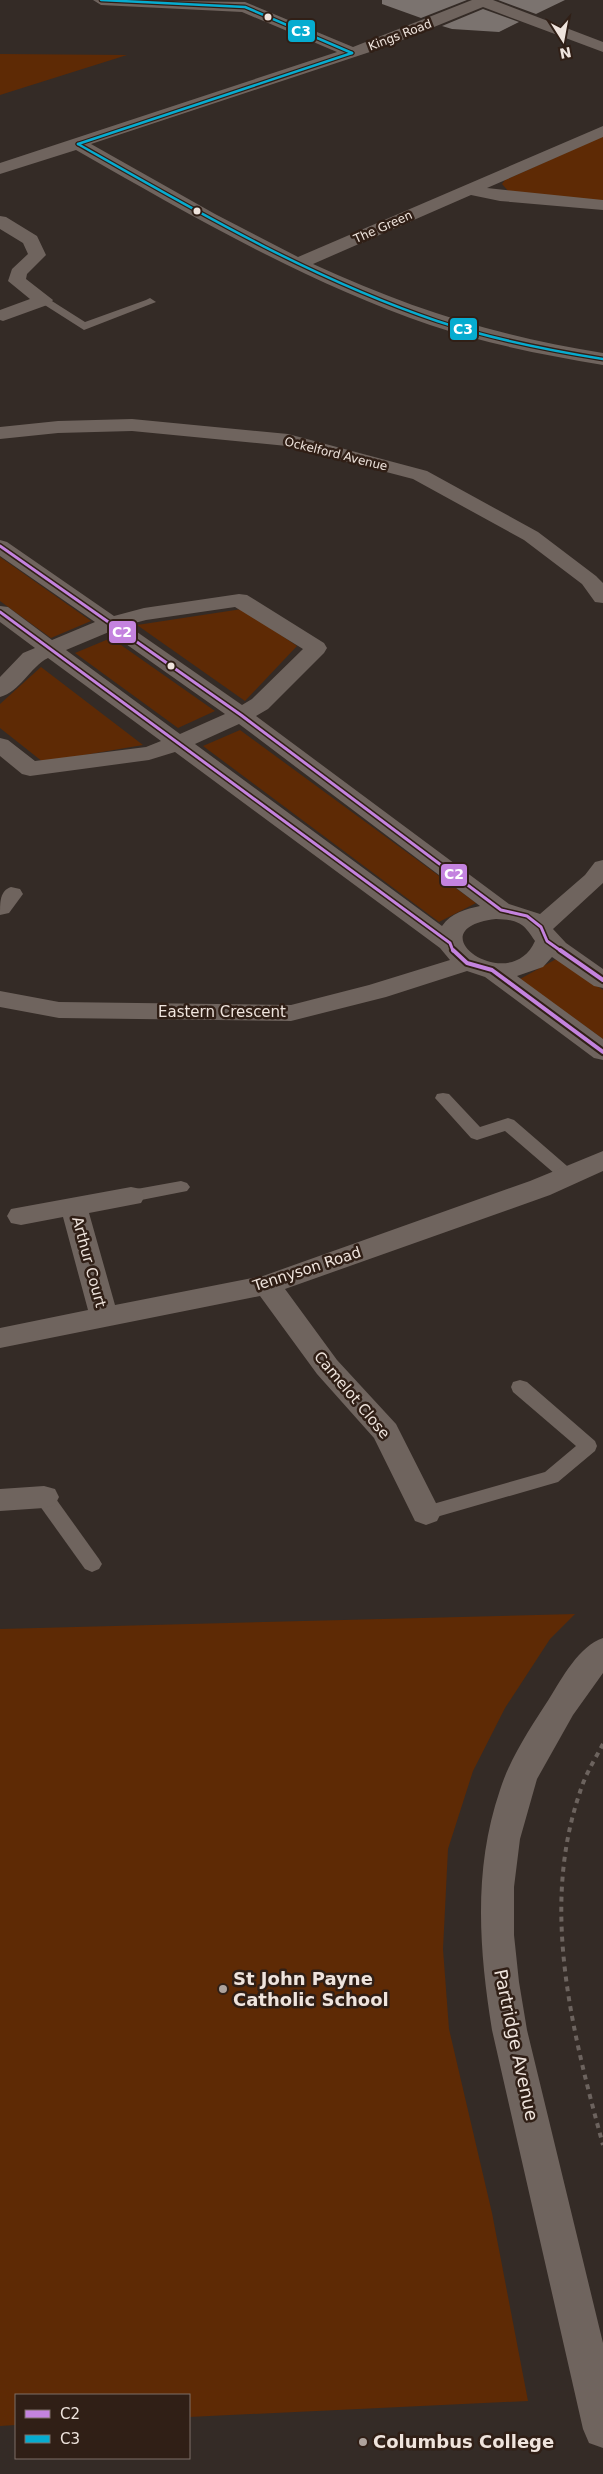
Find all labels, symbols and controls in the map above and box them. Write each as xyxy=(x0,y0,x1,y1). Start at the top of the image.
unlabelled marker xyxy=(263,12,273,22)
north arrow xyxy=(538,15,588,65)
street label: Kings Road xyxy=(366,17,434,53)
line badge: C3 xyxy=(287,19,316,43)
text: C3 xyxy=(291,23,311,39)
text: N xyxy=(558,44,573,62)
unlabelled marker xyxy=(192,206,202,216)
street label: The Green xyxy=(351,208,414,247)
line badge: C3 xyxy=(449,317,478,341)
text: C3 xyxy=(453,321,473,337)
street label: Ockelford Avenue xyxy=(283,434,389,474)
line badge: C2 xyxy=(108,620,137,644)
text: C2 xyxy=(112,624,132,640)
unlabelled marker xyxy=(166,661,176,671)
line badge: C2 xyxy=(440,863,468,887)
text: C2 xyxy=(444,866,464,882)
street label: Eastern Crescent xyxy=(158,1003,286,1021)
street label: Arthur Court xyxy=(68,1215,110,1310)
street label: Tennyson Road xyxy=(250,1243,363,1295)
street label: Camelot Close xyxy=(310,1348,394,1442)
street label: Partridge Avenue xyxy=(490,1967,543,2123)
place label: St John Payne Catholic School xyxy=(233,1968,389,2010)
marker: St John Payne Catholic School xyxy=(217,1983,229,1995)
legend xyxy=(15,2394,190,2459)
text: C2 xyxy=(60,2405,80,2423)
text: C3 xyxy=(60,2430,80,2448)
place label: Columbus College xyxy=(373,2431,554,2452)
marker: Columbus College xyxy=(357,2436,369,2448)

